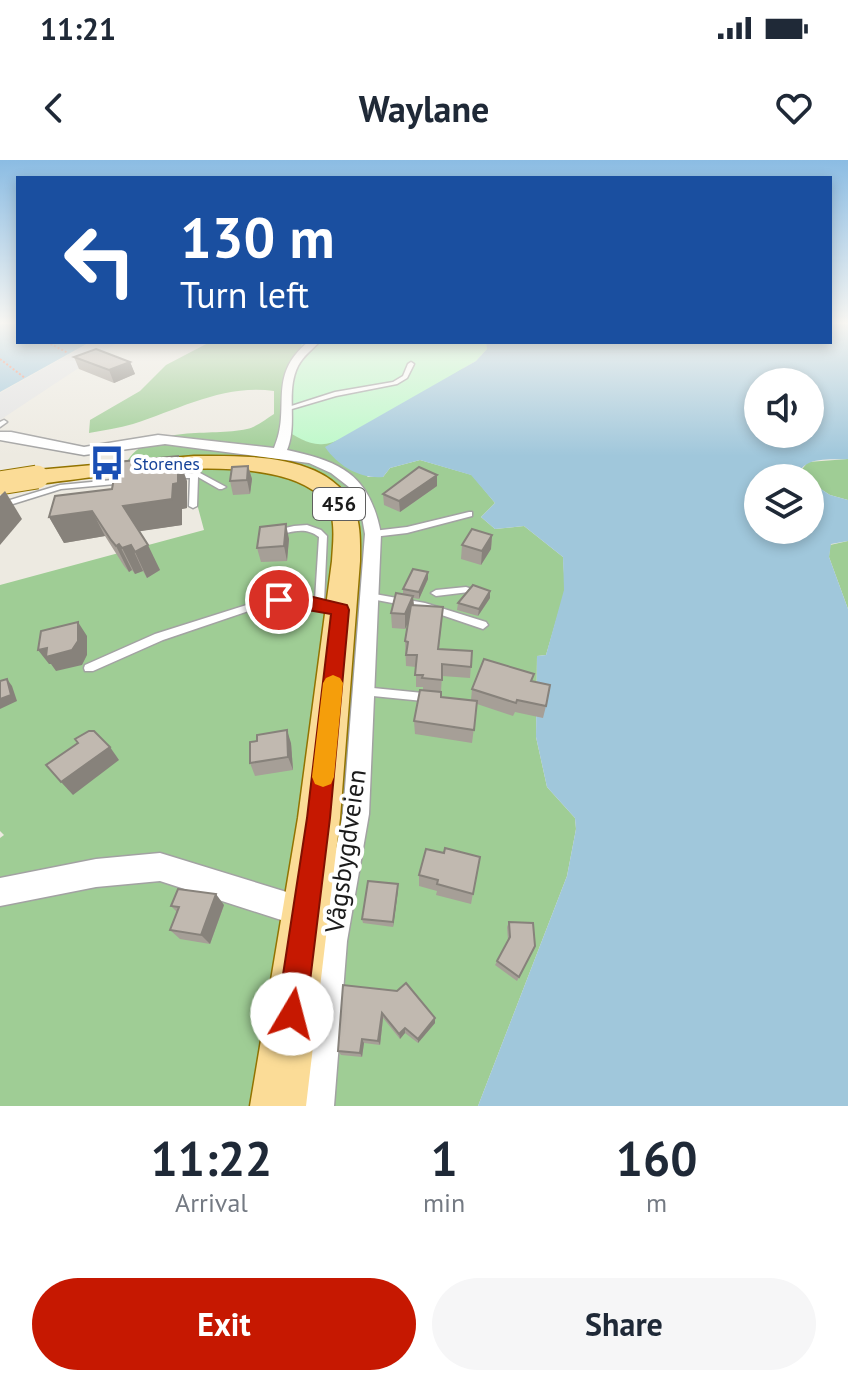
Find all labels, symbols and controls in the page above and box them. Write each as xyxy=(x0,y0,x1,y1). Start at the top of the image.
text: 11:21 xyxy=(40,9,116,48)
text: Waylane xyxy=(359,85,489,132)
icon: back xyxy=(32,86,76,130)
icon: heart xyxy=(772,86,816,130)
text: 130 m xyxy=(180,201,335,273)
icon: left xyxy=(48,208,152,312)
text: Turn left xyxy=(180,271,309,318)
map controls xyxy=(744,368,824,544)
button: sound xyxy=(744,368,824,448)
bus stop icon: Storenes xyxy=(88,444,126,482)
place label: Storenes xyxy=(133,452,200,475)
button: layers xyxy=(744,464,824,544)
road number: 456 xyxy=(313,488,365,520)
pin xyxy=(245,566,313,634)
icon: arrive xyxy=(257,578,301,622)
street label: Vågsbygdveien xyxy=(317,767,373,936)
position arrow xyxy=(250,972,334,1056)
text: 11:22 xyxy=(151,1127,272,1189)
text: 1 xyxy=(430,1127,458,1189)
text: 160 xyxy=(616,1127,697,1189)
text: Arrival xyxy=(175,1186,248,1219)
text: min xyxy=(423,1186,465,1219)
text: m xyxy=(646,1186,667,1219)
button: Exit xyxy=(32,1278,416,1370)
button: Share xyxy=(432,1278,816,1370)

